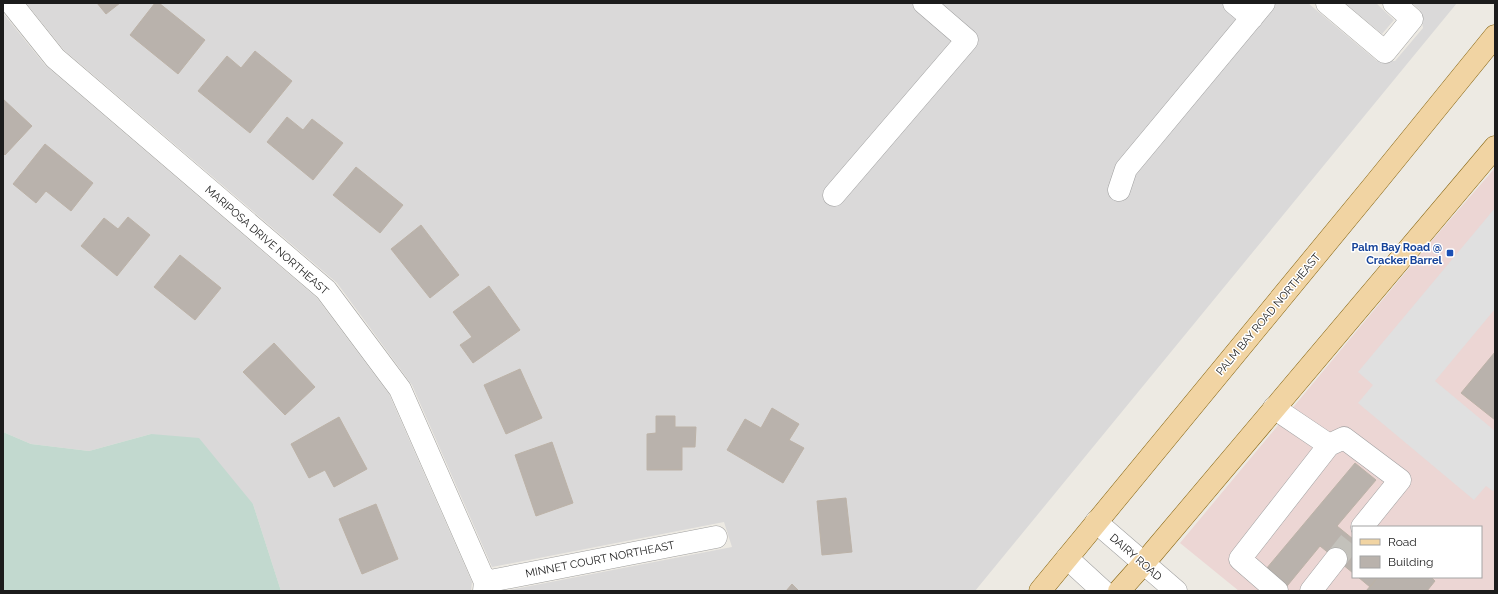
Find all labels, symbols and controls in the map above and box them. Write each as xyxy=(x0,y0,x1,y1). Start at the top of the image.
street label: MARIPOSA DRIVE NORTHEAST xyxy=(202,183,331,298)
place label: Palm Bay Road @ Cracker Barrel xyxy=(1351,241,1443,267)
marker: Palm Bay Road @ Cracker Barrel xyxy=(1445,248,1455,258)
street label: PALM BAY ROAD NORTHEAST xyxy=(1214,250,1323,378)
legend xyxy=(1352,526,1482,578)
street label: DAIRY ROAD xyxy=(1107,531,1164,584)
text: Road xyxy=(1388,535,1417,549)
street label: MINNET COURT NORTHEAST xyxy=(524,539,676,580)
text: Building xyxy=(1388,555,1434,569)

